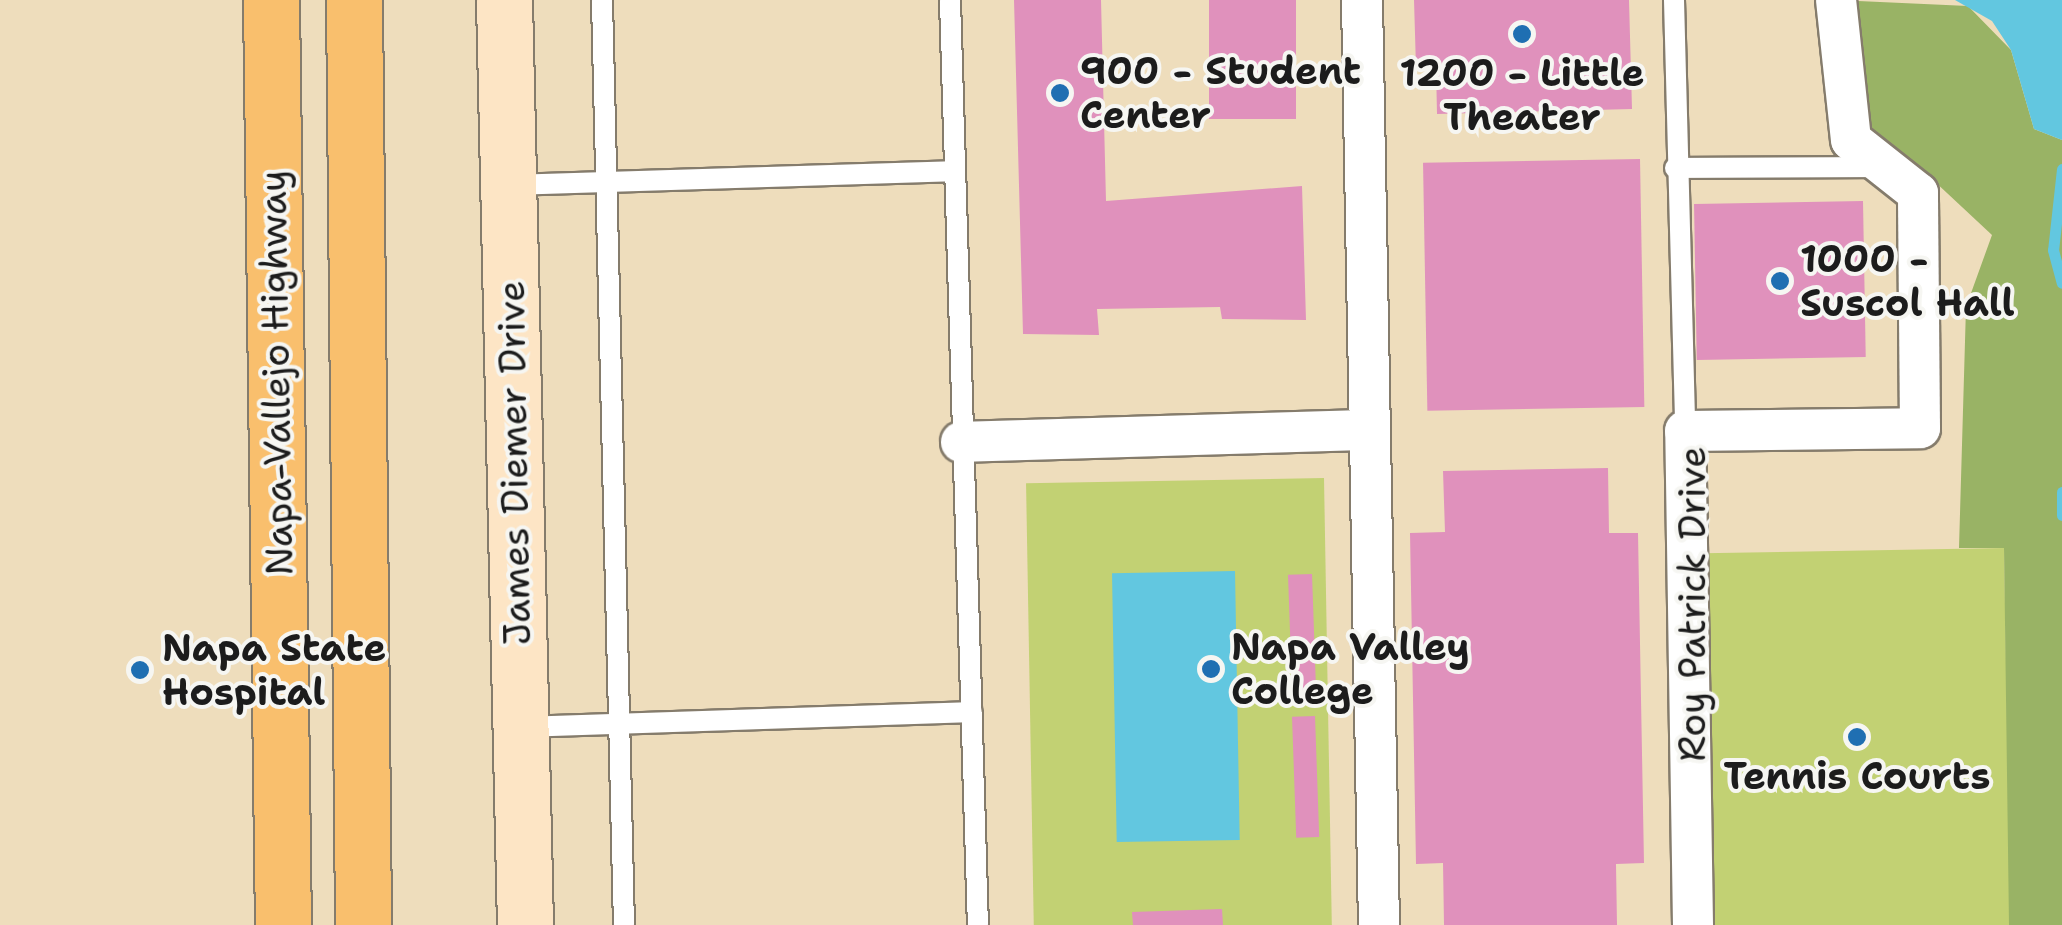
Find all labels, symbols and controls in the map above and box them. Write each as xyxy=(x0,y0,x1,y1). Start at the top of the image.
marker: 1200 - Little Theater xyxy=(1511,23,1533,45)
place label: 900 - Student Center xyxy=(1080,48,1361,137)
place label: 1200 - Little Theater xyxy=(1399,50,1645,140)
marker: 900 - Student Center xyxy=(1049,82,1071,104)
street label: Napa-Vallejo Highway xyxy=(250,170,302,576)
place label: 1000 - Suscol Hall xyxy=(1800,236,2015,326)
marker: 1000 - Suscol Hall xyxy=(1769,270,1791,292)
street label: James Diemer Drive xyxy=(488,280,540,646)
street label: Roy Patrick Drive xyxy=(1669,446,1715,762)
place label: Napa Valley College xyxy=(1231,624,1470,714)
place label: Napa State Hospital xyxy=(162,625,386,714)
marker: Napa State Hospital xyxy=(127,657,153,683)
marker: Napa Valley College xyxy=(1200,658,1222,680)
marker: Tennis Courts xyxy=(1846,726,1868,748)
place label: Tennis Courts xyxy=(1724,753,1990,799)

